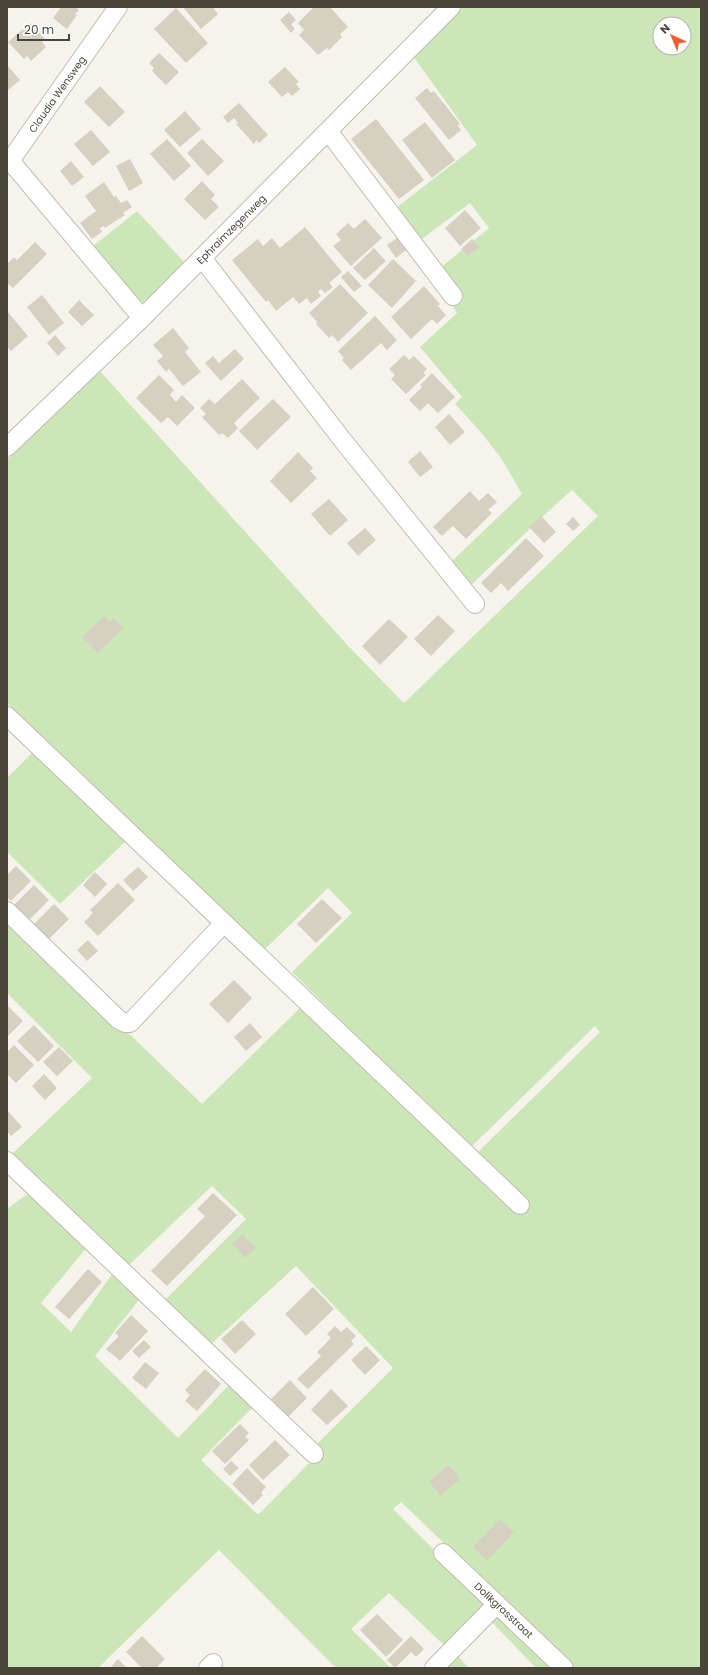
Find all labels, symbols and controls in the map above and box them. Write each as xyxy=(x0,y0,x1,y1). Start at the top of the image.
scale bar xyxy=(18,16,69,42)
north arrow xyxy=(652,16,692,56)
text: N xyxy=(657,20,674,37)
text: 20 m xyxy=(24,21,54,38)
street label: Claudia Wensweg xyxy=(25,53,90,136)
street label: Ephraimzegenweg xyxy=(193,191,269,267)
street label: Dolikgrasstraat xyxy=(471,1579,537,1642)

